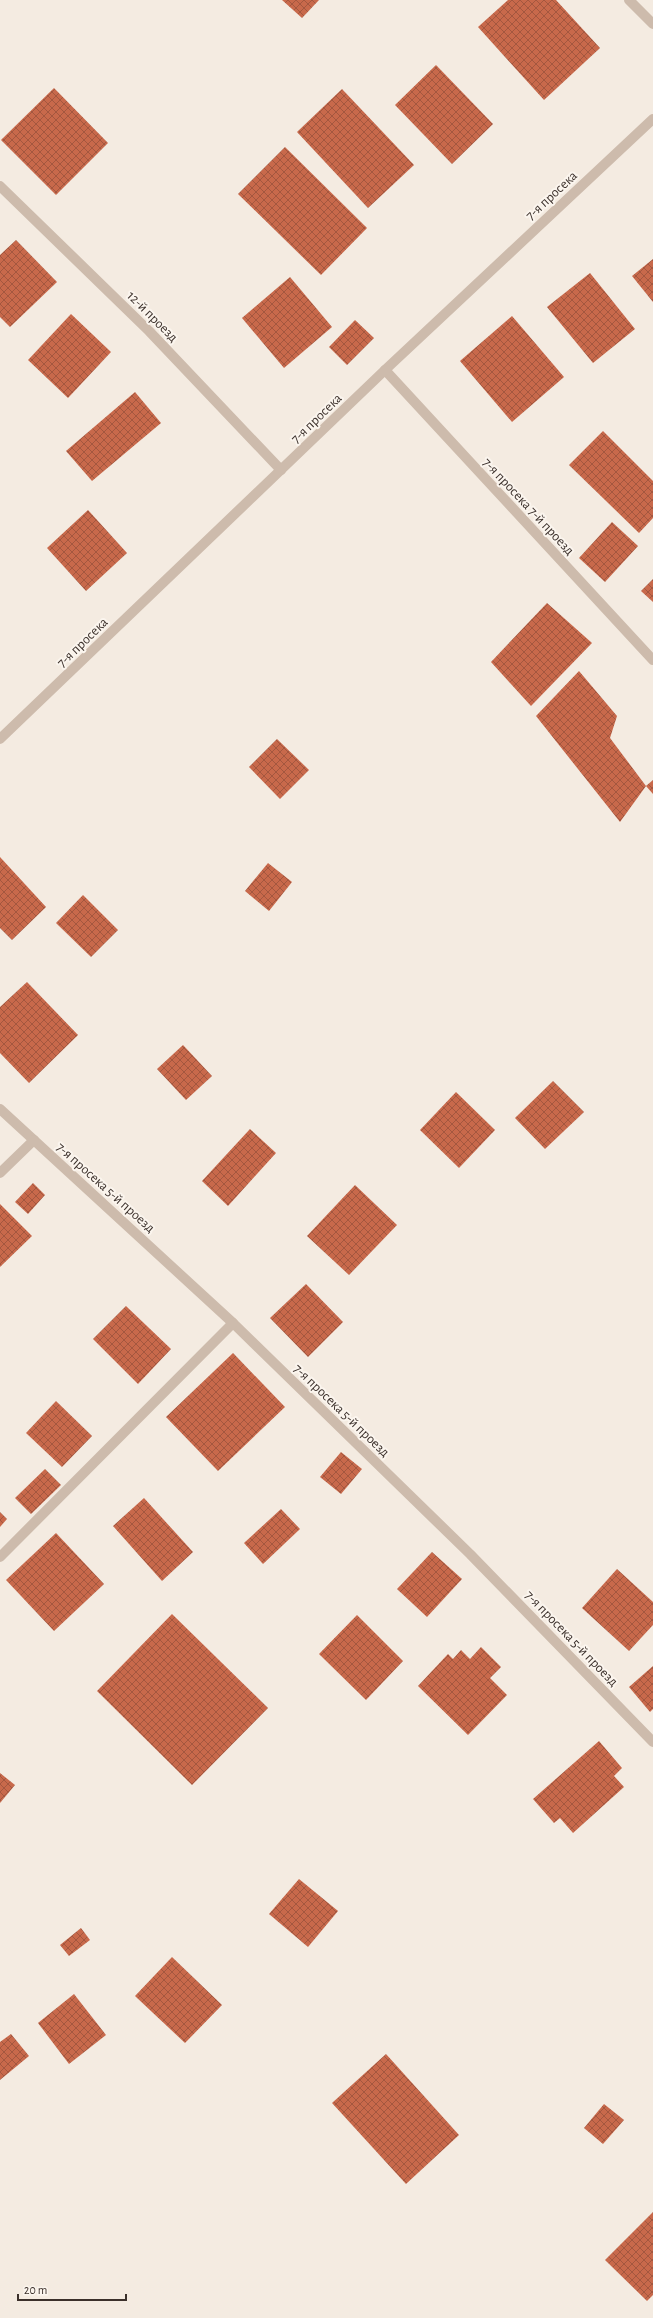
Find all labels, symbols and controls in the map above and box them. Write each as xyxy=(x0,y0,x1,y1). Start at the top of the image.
street label: 7-я просека xyxy=(523,168,581,223)
street label: 12-й проезд xyxy=(124,289,180,345)
street label: 7-я просека xyxy=(289,391,345,446)
street label: 7-я просека 7-й проезд xyxy=(480,455,577,558)
street label: 7-я просека xyxy=(55,615,111,670)
street label: 7-я просека 5-й проезд xyxy=(53,1140,157,1235)
street label: 7-я просека 5-й проезд xyxy=(291,1362,392,1460)
street label: 7-я просека 5-й проезд xyxy=(522,1588,620,1689)
scale bar xyxy=(18,2276,126,2302)
text: 20 m xyxy=(24,2284,47,2296)

